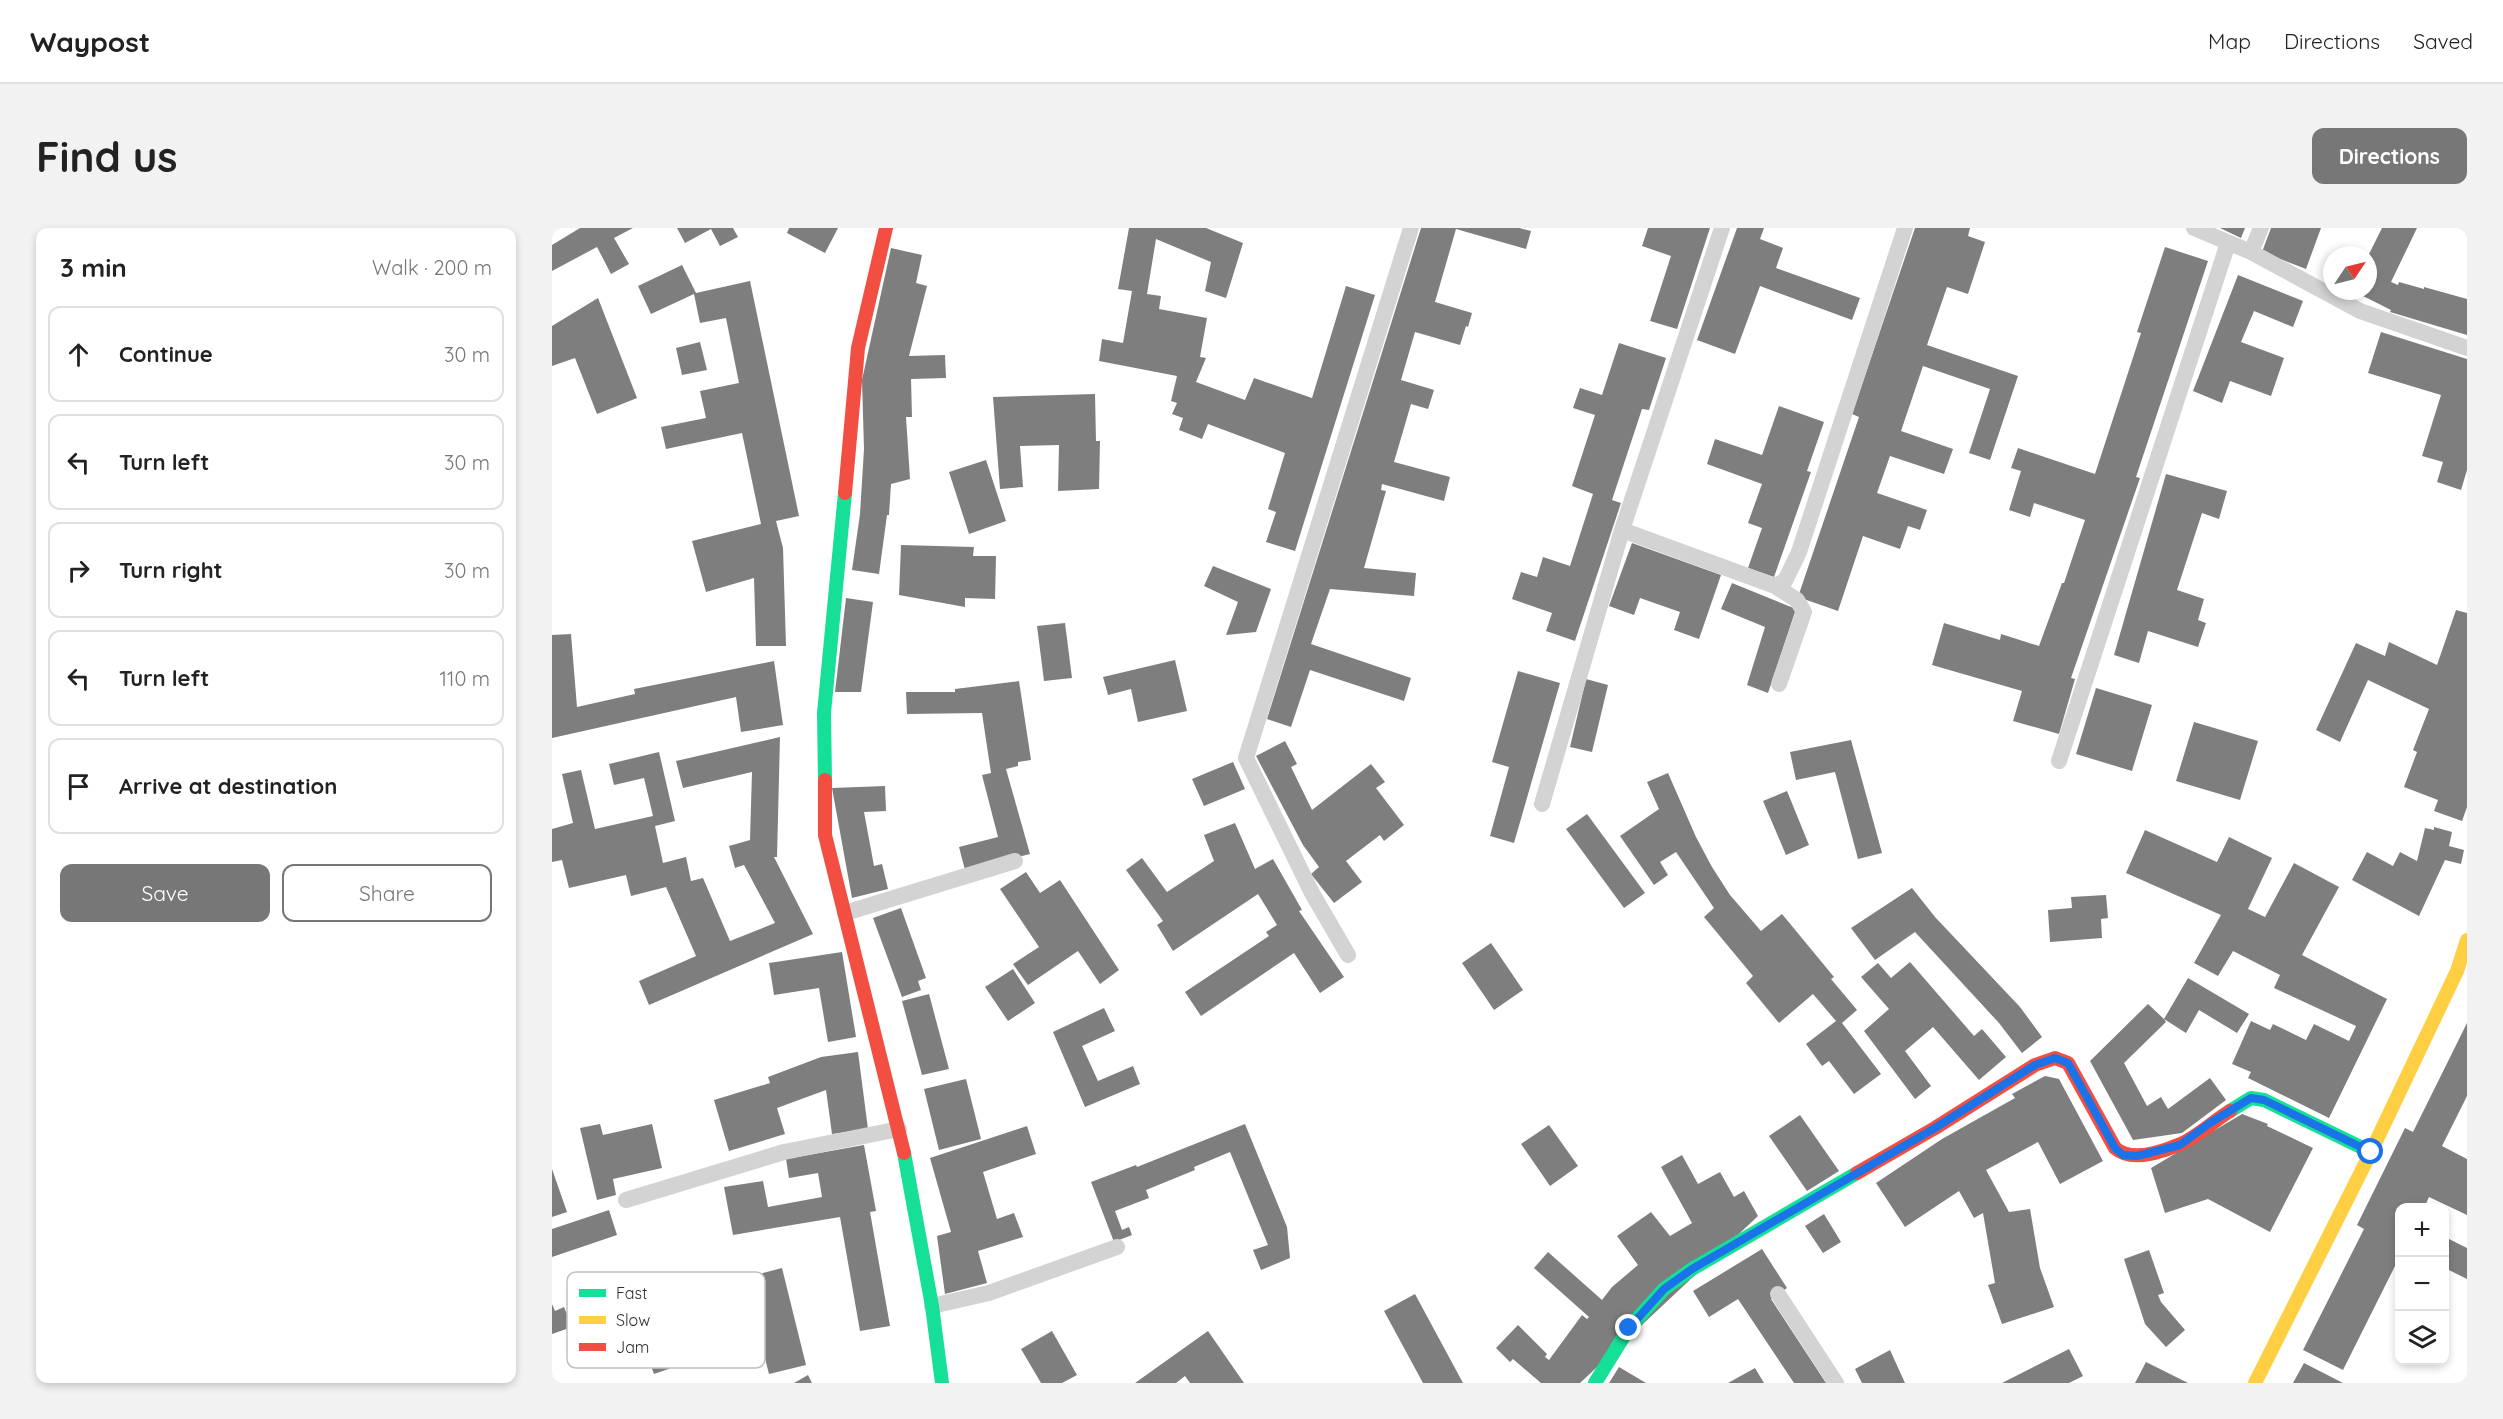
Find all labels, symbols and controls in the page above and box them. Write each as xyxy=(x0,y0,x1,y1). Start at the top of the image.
text: Waypost xyxy=(30,24,150,59)
text: Map xyxy=(2208,28,2251,54)
text: Directions xyxy=(2284,28,2380,54)
text: Saved xyxy=(2413,28,2473,54)
button: Directions xyxy=(2312,128,2467,184)
text: Find us xyxy=(36,130,178,183)
north arrow xyxy=(2323,246,2377,300)
text: 3 min xyxy=(60,251,127,284)
text: Walk · 200 m xyxy=(372,255,492,280)
icon: ahead xyxy=(62,338,95,371)
text: Continue xyxy=(119,340,213,368)
text: 30 m xyxy=(444,342,490,367)
icon: left xyxy=(62,446,95,479)
text: Turn left xyxy=(119,448,209,476)
text: 30 m xyxy=(444,450,490,475)
icon: right xyxy=(62,554,95,587)
text: Turn right xyxy=(119,556,223,584)
text: 30 m xyxy=(444,558,490,583)
icon: left xyxy=(62,662,95,695)
text: Turn left xyxy=(119,664,209,692)
text: 110 m xyxy=(440,666,490,691)
icon: arrive xyxy=(62,770,95,803)
text: Arrive at destination xyxy=(119,772,337,800)
button: Save xyxy=(60,864,270,922)
button: Share xyxy=(282,864,492,922)
route start xyxy=(2357,1138,2383,1164)
map controls xyxy=(2395,1203,2449,1365)
button: + xyxy=(2395,1203,2449,1257)
button: − xyxy=(2395,1257,2449,1311)
legend xyxy=(567,1272,765,1368)
text: Fast xyxy=(616,1283,647,1303)
text: Slow xyxy=(616,1310,650,1330)
button: layers xyxy=(2395,1311,2449,1365)
route end xyxy=(1615,1314,1641,1340)
text: Jam xyxy=(616,1337,649,1357)

